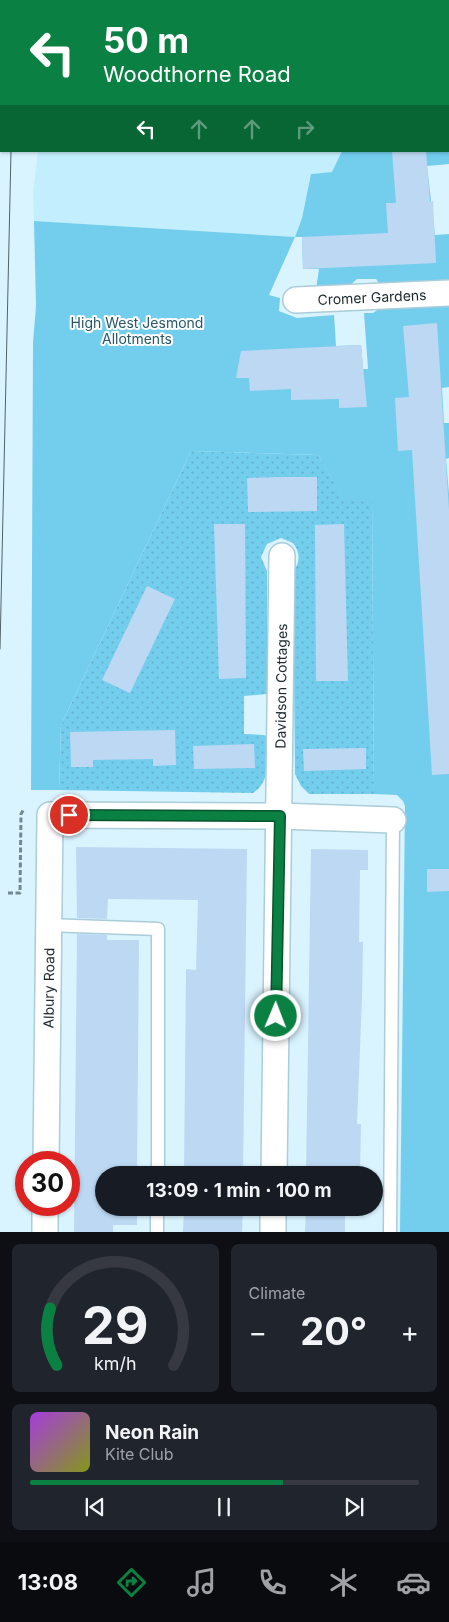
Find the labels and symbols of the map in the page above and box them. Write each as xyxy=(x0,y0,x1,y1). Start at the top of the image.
street label: Cromer Gardens xyxy=(317,286,427,308)
park label: High West Jesmond Allotments xyxy=(71,314,203,347)
street label: Davidson Cottages xyxy=(271,623,290,749)
pin xyxy=(48,794,90,836)
street label: Albury Road xyxy=(39,947,57,1029)
position arrow xyxy=(249,989,301,1041)
speed limit sign: 30 xyxy=(15,1151,80,1216)

